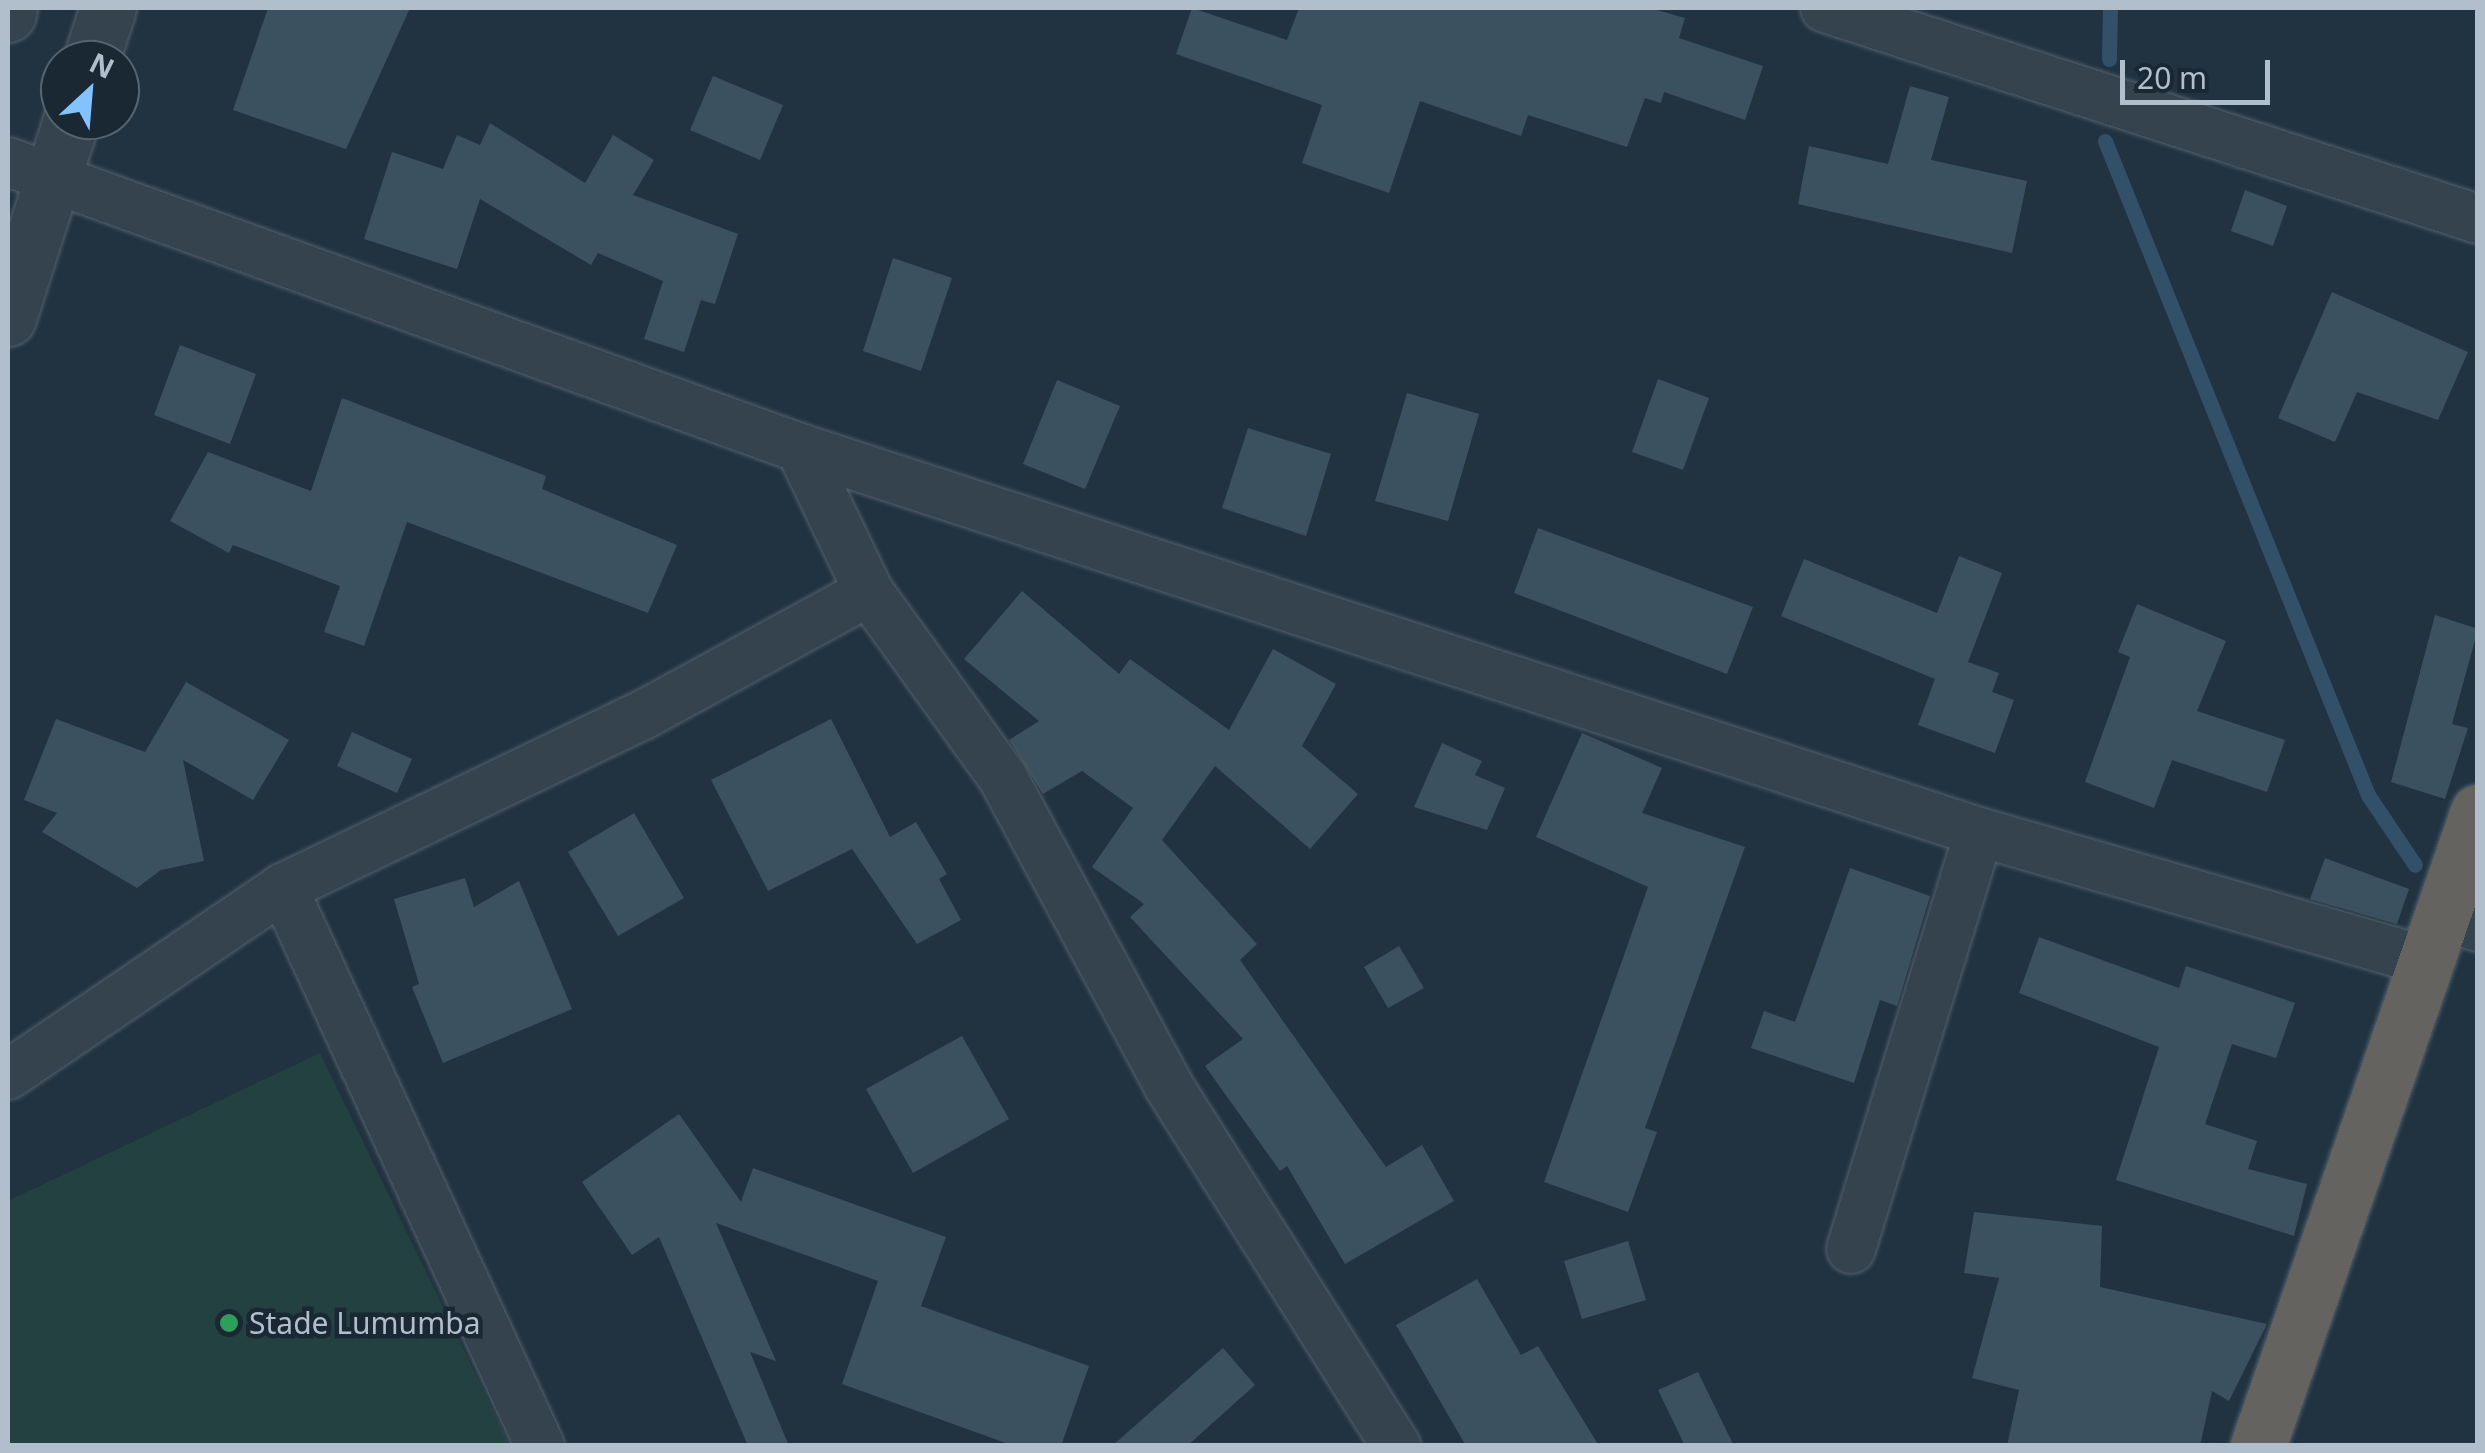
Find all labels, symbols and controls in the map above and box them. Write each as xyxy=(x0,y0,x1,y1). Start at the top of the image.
north arrow xyxy=(40,40,140,140)
scale bar xyxy=(2125,40,2275,102)
text: N xyxy=(84,43,121,87)
text: 20 m xyxy=(2137,57,2207,98)
place label: Stade Lumumba xyxy=(249,1305,480,1341)
marker: Stade Lumumba xyxy=(218,1312,240,1334)

